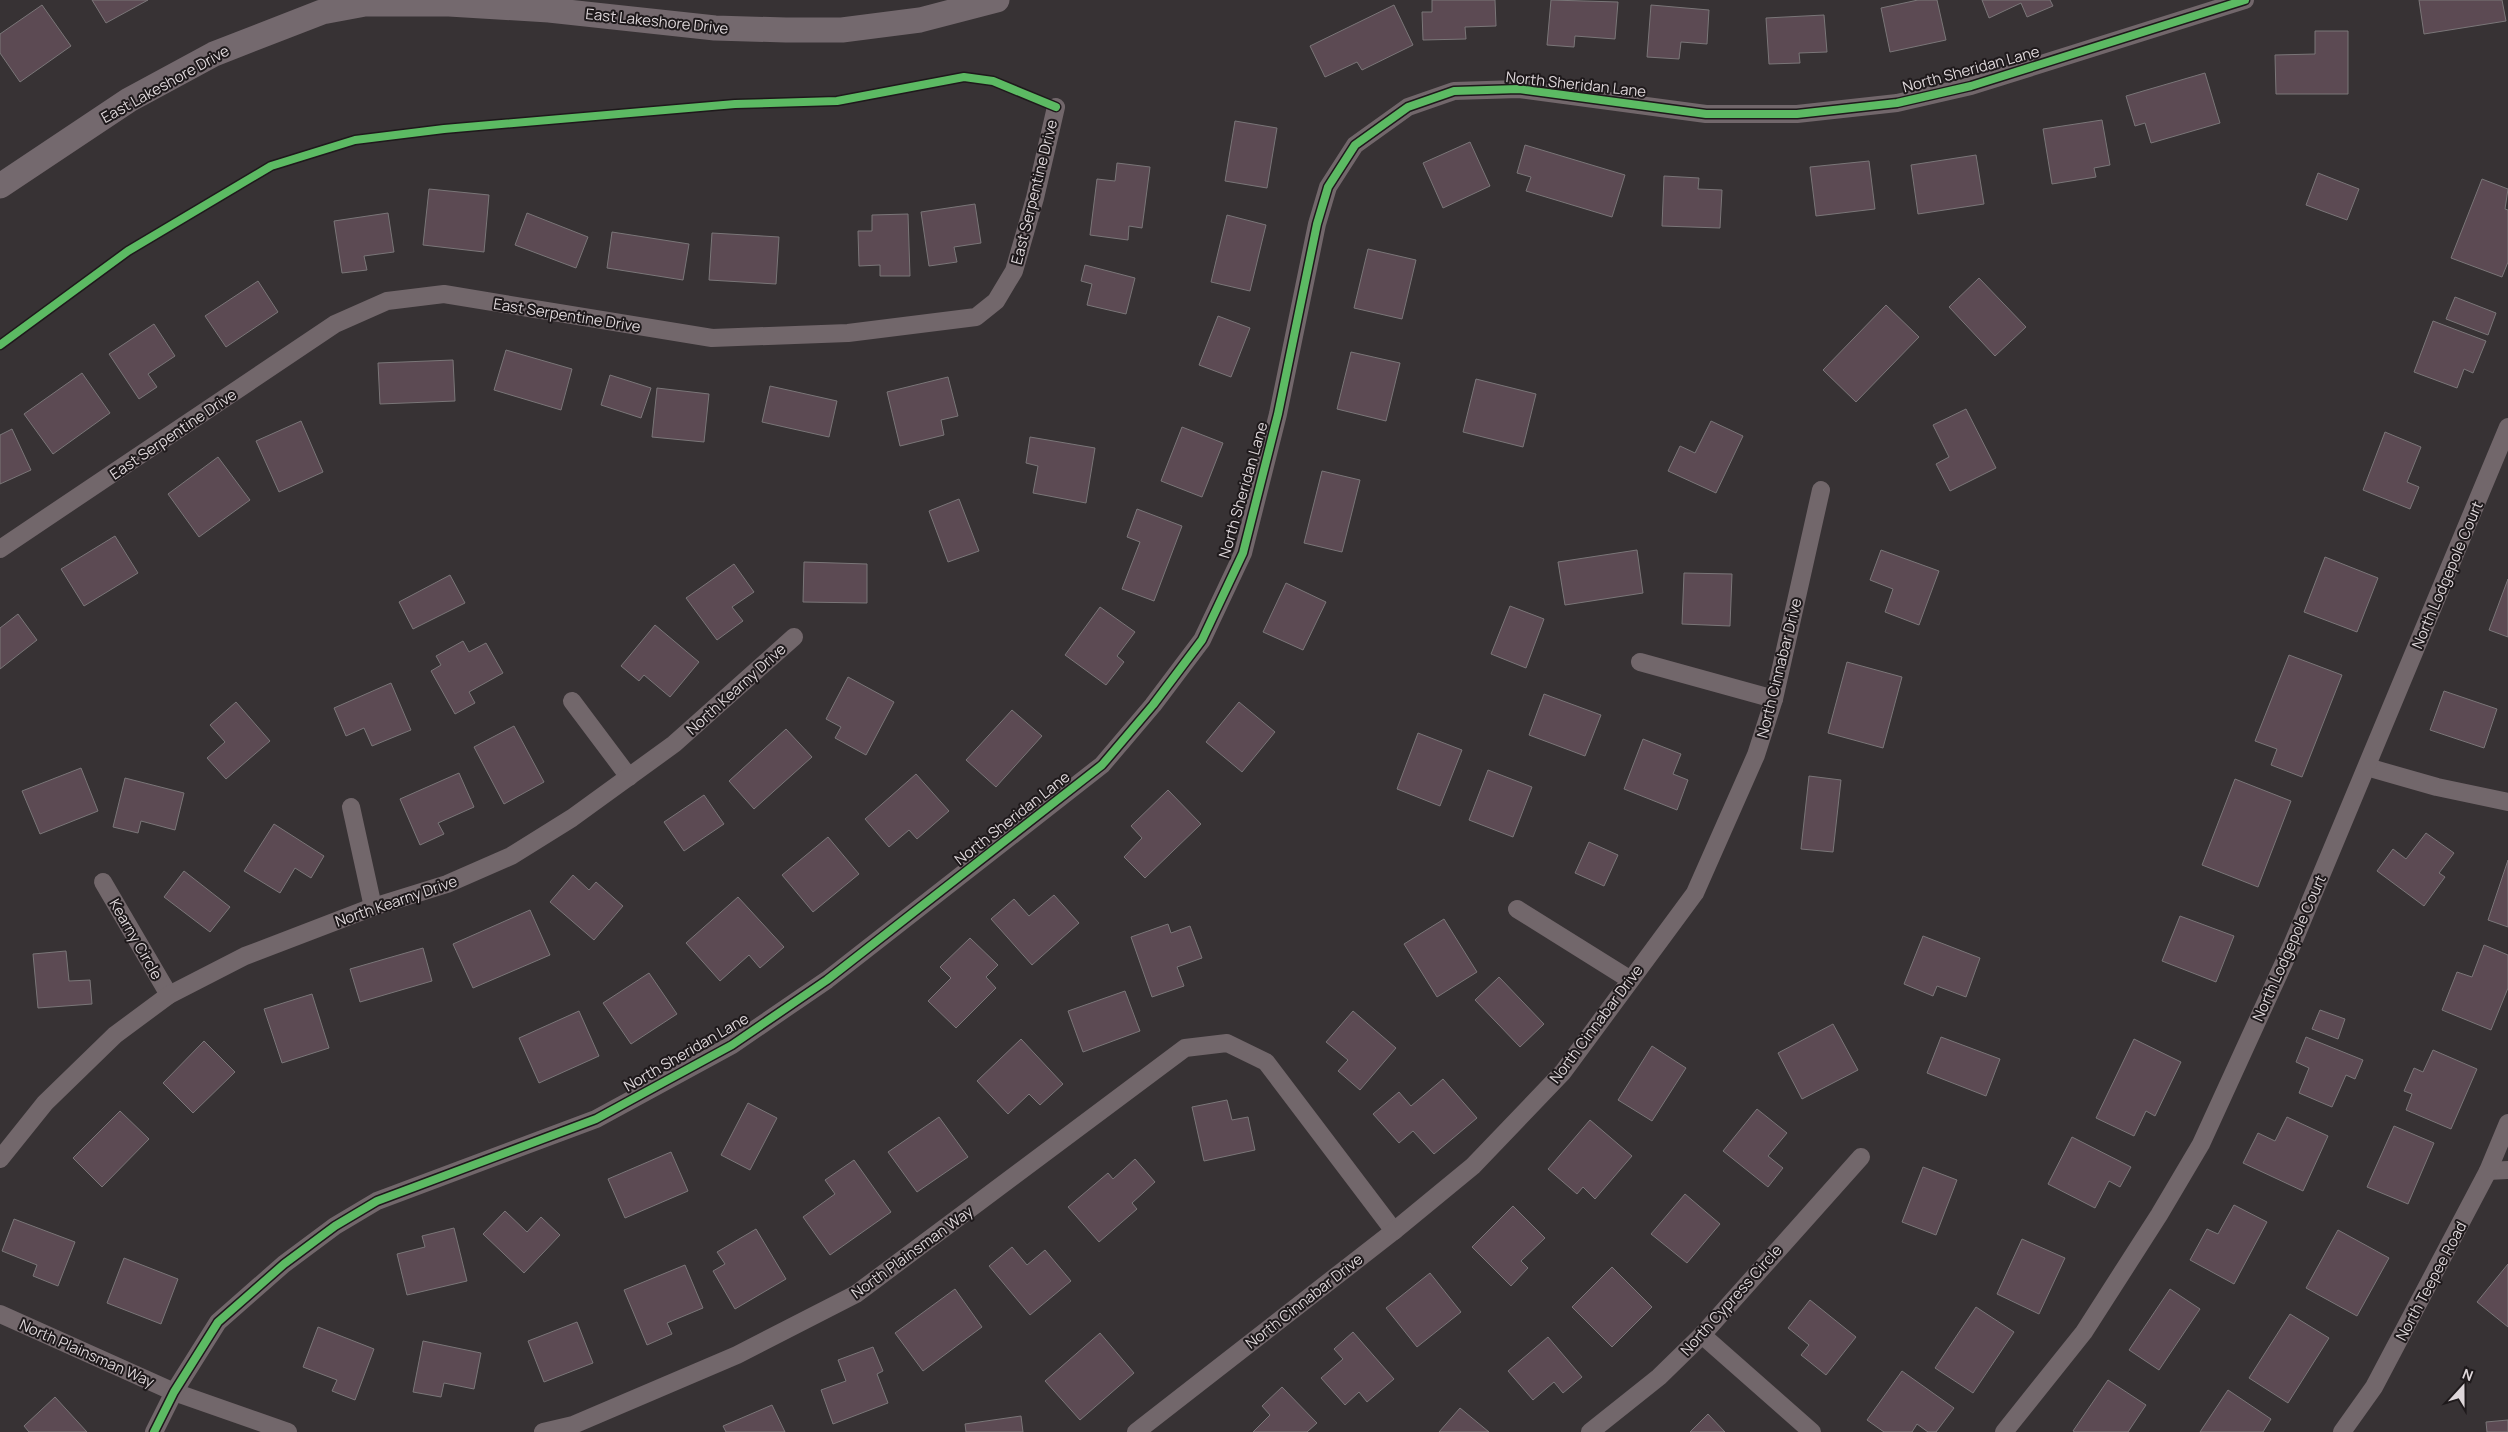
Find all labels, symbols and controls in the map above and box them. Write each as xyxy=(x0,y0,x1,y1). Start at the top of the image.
street label: East Lakeshore Drive xyxy=(585,3,730,39)
street label: East Lakeshore Drive xyxy=(97,40,233,128)
street label: North Sheridan Lane xyxy=(1900,41,2042,97)
street label: North Sheridan Lane xyxy=(1505,66,1647,102)
street label: East Serpentine Drive xyxy=(1006,117,1062,267)
street label: East Serpentine Drive xyxy=(492,293,642,337)
street label: East Serpentine Drive xyxy=(105,384,241,484)
street label: North Sheridan Lane xyxy=(1213,419,1273,561)
street label: North Lodgepole Court xyxy=(2406,498,2488,652)
street label: North Cinnabar Drive xyxy=(1751,596,1807,740)
street label: North Kearny Drive xyxy=(682,638,791,740)
street label: North Sheridan Lane xyxy=(950,766,1074,870)
street label: North Kearny Drive xyxy=(332,870,460,932)
street label: North Lodgepole Court xyxy=(2247,871,2331,1025)
street label: Kearny Circle xyxy=(104,895,168,983)
street label: North Cinnabar Drive xyxy=(1544,960,1648,1088)
street label: North Sheridan Lane xyxy=(620,1008,753,1096)
street label: North Plainsman Way xyxy=(847,1201,977,1303)
street label: North Teepee Road xyxy=(2391,1218,2471,1344)
street label: North Cypress Circle xyxy=(1675,1240,1787,1360)
street label: North Cinnabar Drive xyxy=(1241,1248,1367,1353)
street label: North Plainsman Way xyxy=(16,1314,158,1392)
north arrow xyxy=(2438,1362,2488,1412)
text: N xyxy=(2460,1364,2476,1385)

